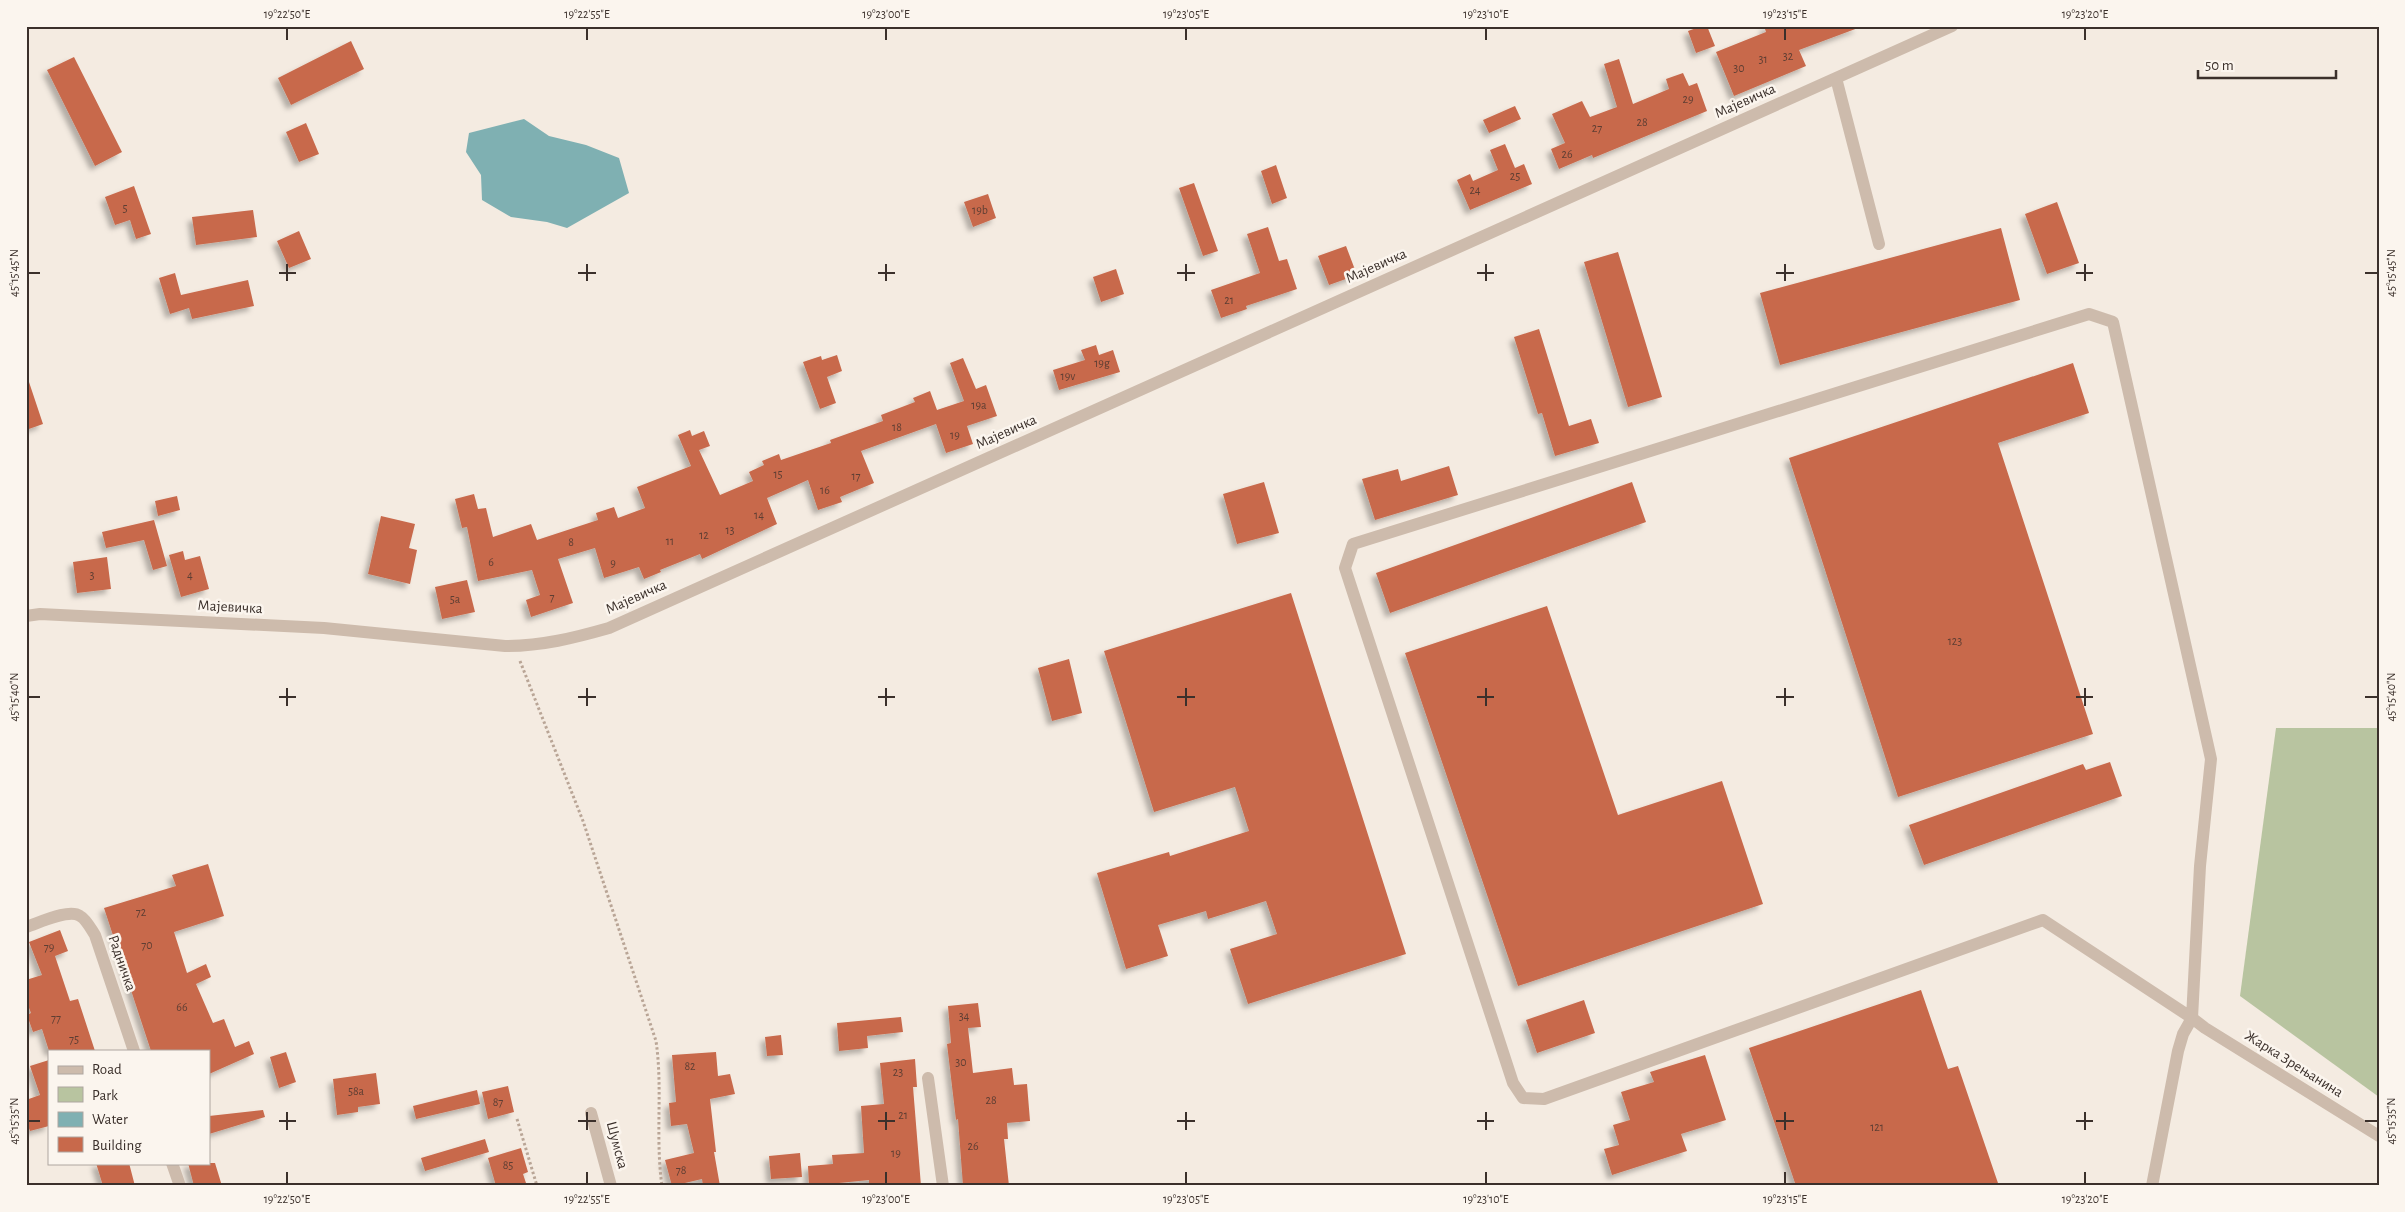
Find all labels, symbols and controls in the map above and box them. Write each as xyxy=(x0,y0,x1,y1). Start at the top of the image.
text: 19°22'50"E xyxy=(264,8,311,20)
text: 19°22'55"E xyxy=(564,8,610,20)
text: 19°23'00"E xyxy=(862,8,910,20)
text: 19°23'05"E xyxy=(1163,8,1209,20)
text: 19°23'10"E xyxy=(1463,8,1509,20)
text: 19°23'15"E xyxy=(1763,8,1807,20)
text: 19°23'20"E xyxy=(2062,8,2109,20)
scale bar xyxy=(2198,48,2335,80)
house number: 32 xyxy=(1783,50,1794,62)
house number: 31 xyxy=(1758,53,1768,65)
text: 50 m xyxy=(2205,58,2234,73)
house number: 30 xyxy=(1733,62,1745,74)
street label: Мајевичка xyxy=(1712,81,1778,121)
house number: 29 xyxy=(1682,93,1694,105)
house number: 28 xyxy=(1636,116,1648,128)
house number: 27 xyxy=(1592,122,1602,134)
house number: 26 xyxy=(1561,148,1573,160)
house number: 25 xyxy=(1510,170,1520,182)
house number: 24 xyxy=(1469,184,1481,196)
house number: 5 xyxy=(122,202,128,214)
house number: 19b xyxy=(972,204,988,216)
street label: Мајевичка xyxy=(1343,246,1409,286)
text: 45°15'45"N xyxy=(8,249,20,297)
text: 45°15'45"N xyxy=(2385,249,2397,297)
house number: 21 xyxy=(1224,294,1234,306)
house number: 19g xyxy=(1094,357,1110,369)
house number: 19v xyxy=(1061,370,1075,382)
house number: 19a xyxy=(971,399,987,411)
street label: Мајевичка xyxy=(973,412,1039,452)
house number: 18 xyxy=(892,421,902,433)
house number: 19 xyxy=(950,429,960,441)
house number: 15 xyxy=(773,468,783,480)
house number: 17 xyxy=(851,470,861,482)
house number: 16 xyxy=(820,484,830,496)
house number: 14 xyxy=(754,509,764,521)
house number: 13 xyxy=(725,524,735,536)
house number: 12 xyxy=(699,529,709,541)
house number: 11 xyxy=(666,535,674,547)
house number: 8 xyxy=(568,536,574,548)
house number: 6 xyxy=(488,556,494,568)
house number: 9 xyxy=(610,557,616,569)
house number: 3 xyxy=(90,569,95,581)
house number: 4 xyxy=(187,569,193,581)
street label: Мајевичка xyxy=(603,577,669,617)
house number: 7 xyxy=(549,591,555,603)
house number: 5a xyxy=(450,593,461,605)
street label: Мајевичка xyxy=(197,598,263,616)
house number: 123 xyxy=(1948,635,1962,647)
text: 45°15'40"N xyxy=(8,672,20,722)
text: 45°15'40"N xyxy=(2385,672,2397,722)
house number: 72 xyxy=(136,906,147,918)
street label: Радничка xyxy=(105,933,139,993)
house number: 70 xyxy=(141,939,153,951)
house number: 79 xyxy=(44,941,55,953)
house number: 66 xyxy=(176,1001,188,1013)
house number: 34 xyxy=(959,1010,970,1022)
house number: 77 xyxy=(51,1012,61,1024)
street label: Жарка Зрењанина xyxy=(2242,1028,2346,1100)
house number: 75 xyxy=(69,1033,79,1045)
legend xyxy=(48,1050,210,1164)
house number: 30 xyxy=(955,1056,967,1068)
house number: 82 xyxy=(684,1060,696,1072)
text: Road xyxy=(92,1062,122,1077)
house number: 23 xyxy=(893,1066,903,1078)
house number: 58a xyxy=(348,1085,365,1097)
text: Park xyxy=(92,1088,118,1103)
house number: 28 xyxy=(985,1094,997,1106)
house number: 87 xyxy=(493,1096,503,1108)
text: 45°15'35"N xyxy=(8,1098,20,1144)
text: 45°15'35"N xyxy=(2385,1098,2397,1144)
house number: 21 xyxy=(898,1109,908,1121)
text: Water xyxy=(92,1112,128,1127)
street label: Шумска xyxy=(603,1120,631,1171)
house number: 121 xyxy=(1870,1121,1884,1133)
text: Building xyxy=(92,1138,142,1153)
house number: 26 xyxy=(967,1140,979,1152)
house number: 19 xyxy=(891,1147,901,1159)
house number: 85 xyxy=(503,1159,513,1171)
house number: 78 xyxy=(676,1164,687,1176)
text: 19°22'50"E xyxy=(264,1193,311,1205)
text: 19°22'55"E xyxy=(564,1193,610,1205)
text: 19°23'00"E xyxy=(862,1193,910,1205)
text: 19°23'05"E xyxy=(1163,1193,1209,1205)
text: 19°23'10"E xyxy=(1463,1193,1509,1205)
text: 19°23'15"E xyxy=(1763,1193,1807,1205)
text: 19°23'20"E xyxy=(2062,1193,2109,1205)

